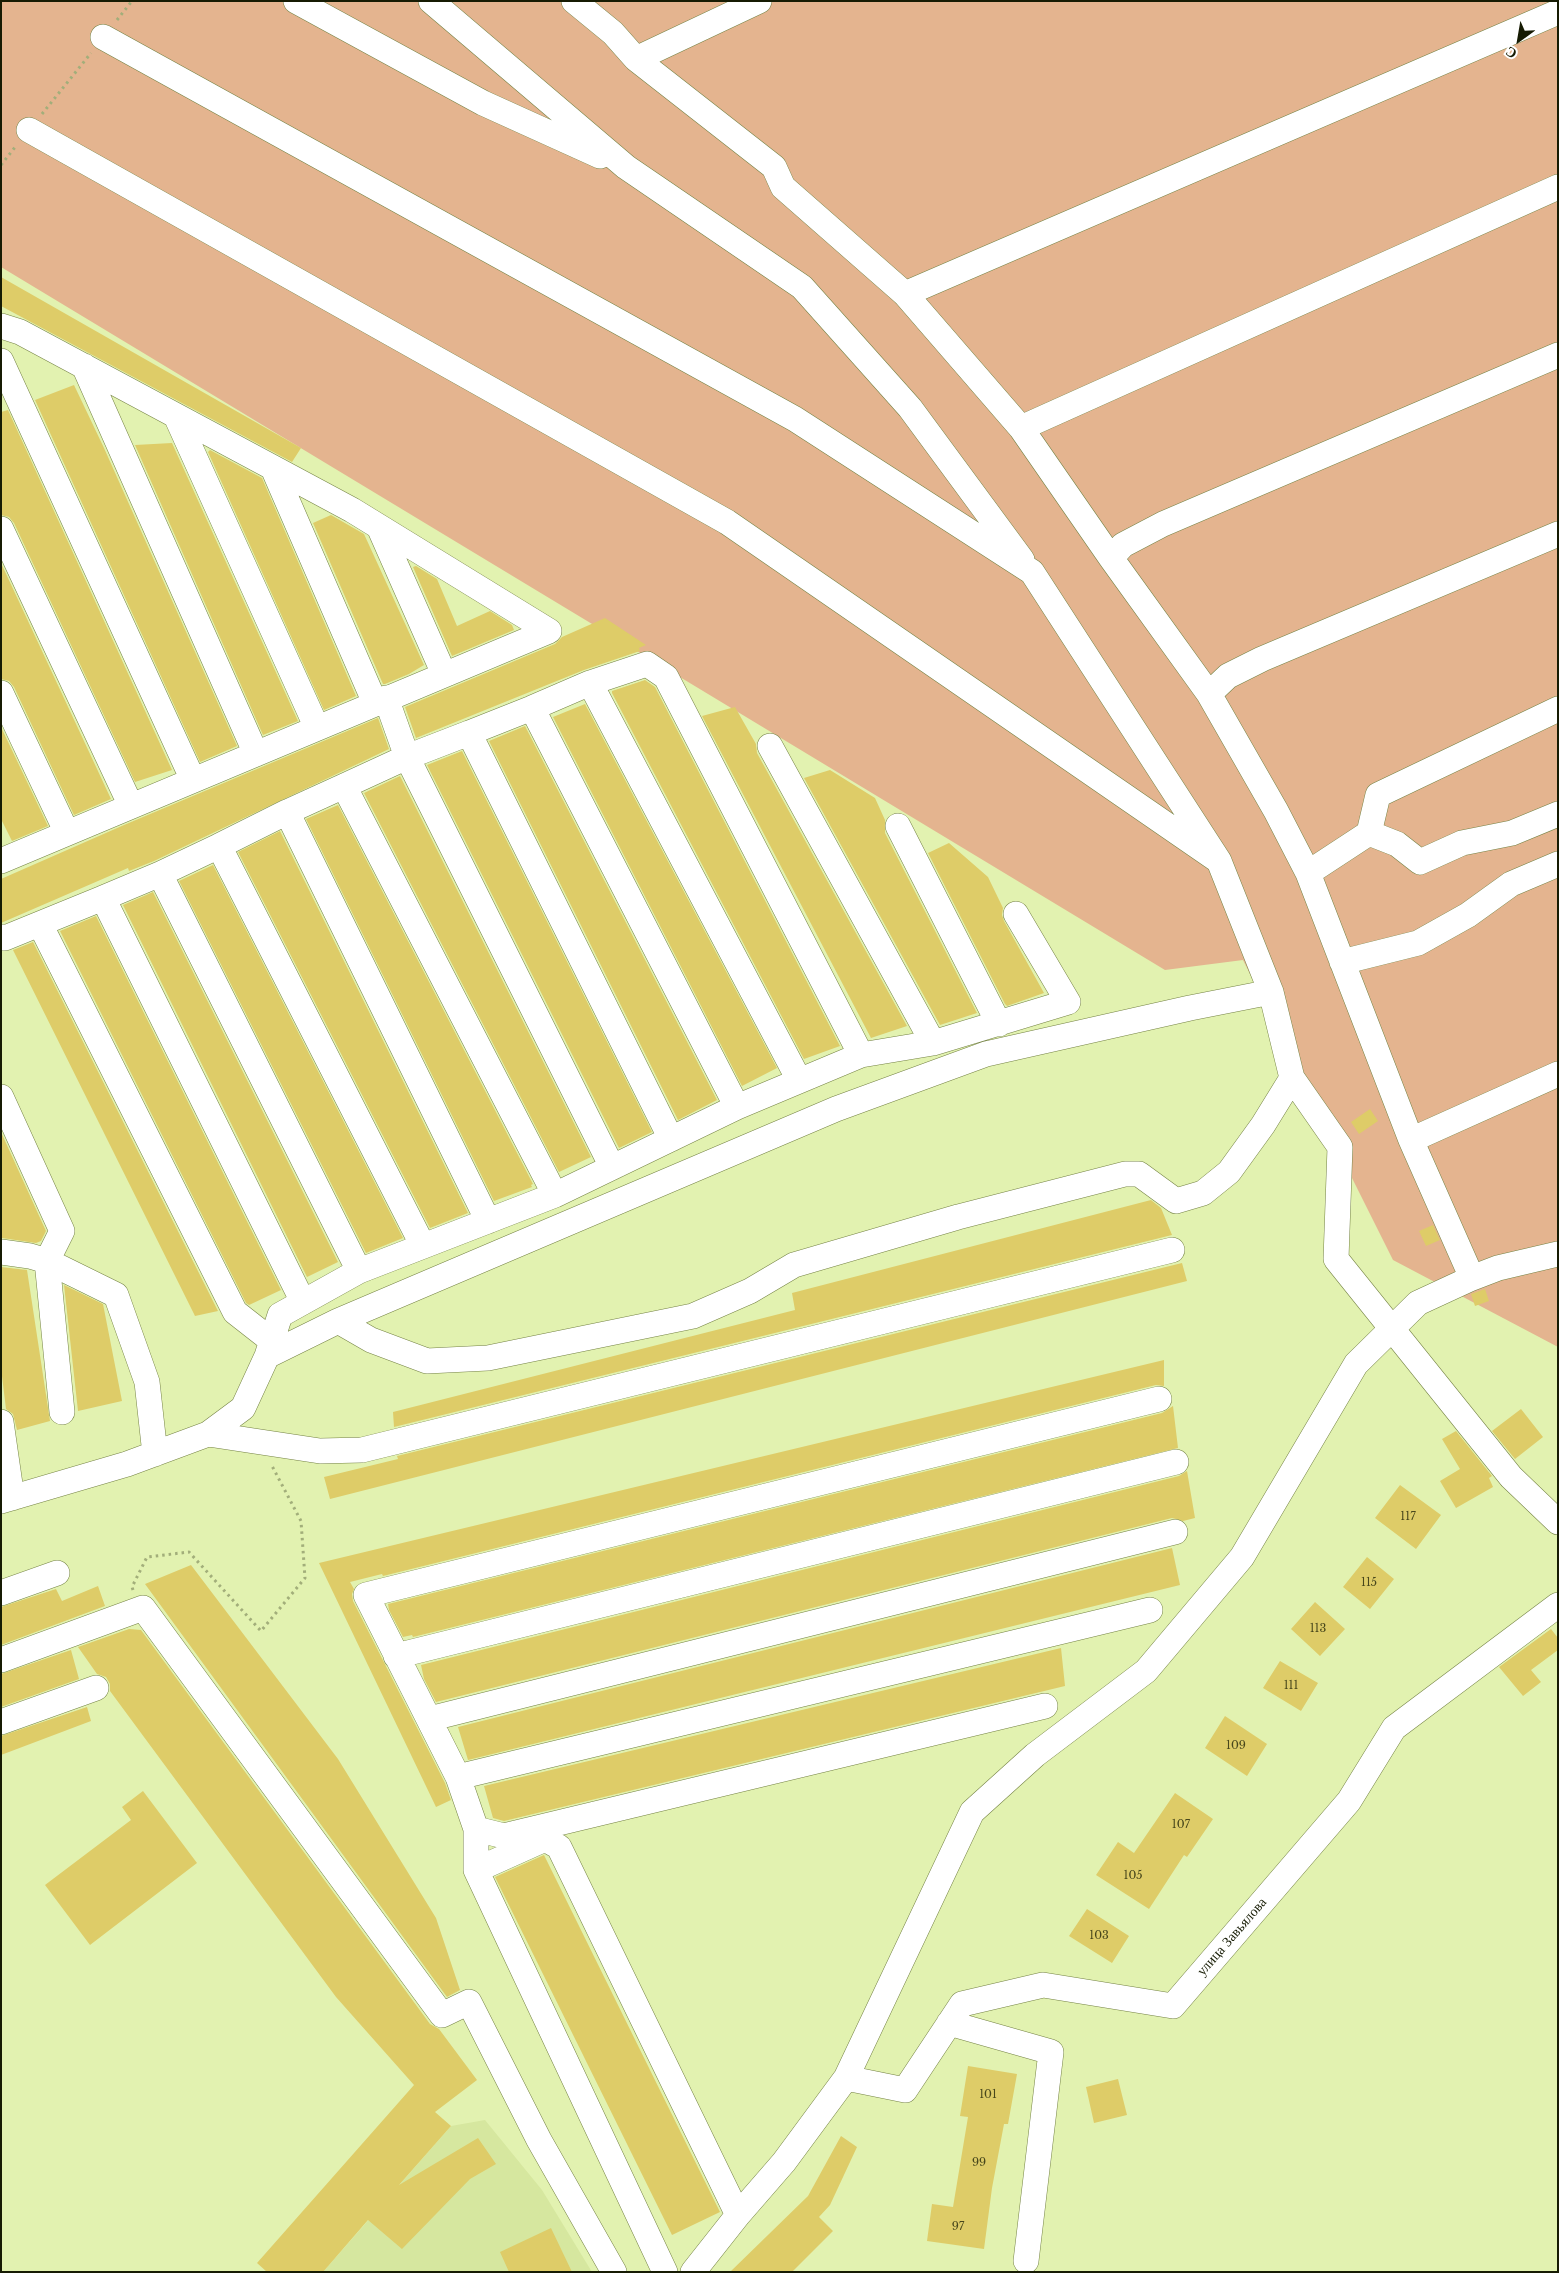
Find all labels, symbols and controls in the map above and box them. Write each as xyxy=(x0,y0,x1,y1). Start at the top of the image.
north arrow xyxy=(1494,15,1544,65)
text: С xyxy=(1502,42,1520,63)
house number: 117 xyxy=(1400,1510,1416,1524)
house number: 115 xyxy=(1361,1576,1377,1590)
house number: 113 xyxy=(1310,1622,1326,1636)
house number: 111 xyxy=(1284,1679,1298,1693)
house number: 109 xyxy=(1226,1739,1246,1753)
house number: 107 xyxy=(1172,1818,1190,1832)
house number: 105 xyxy=(1123,1869,1143,1883)
street label: улица Завьялова xyxy=(1194,1895,1270,1979)
house number: 103 xyxy=(1089,1929,1109,1943)
house number: 101 xyxy=(979,2088,997,2102)
house number: 99 xyxy=(972,2156,986,2170)
house number: 97 xyxy=(952,2220,964,2234)

